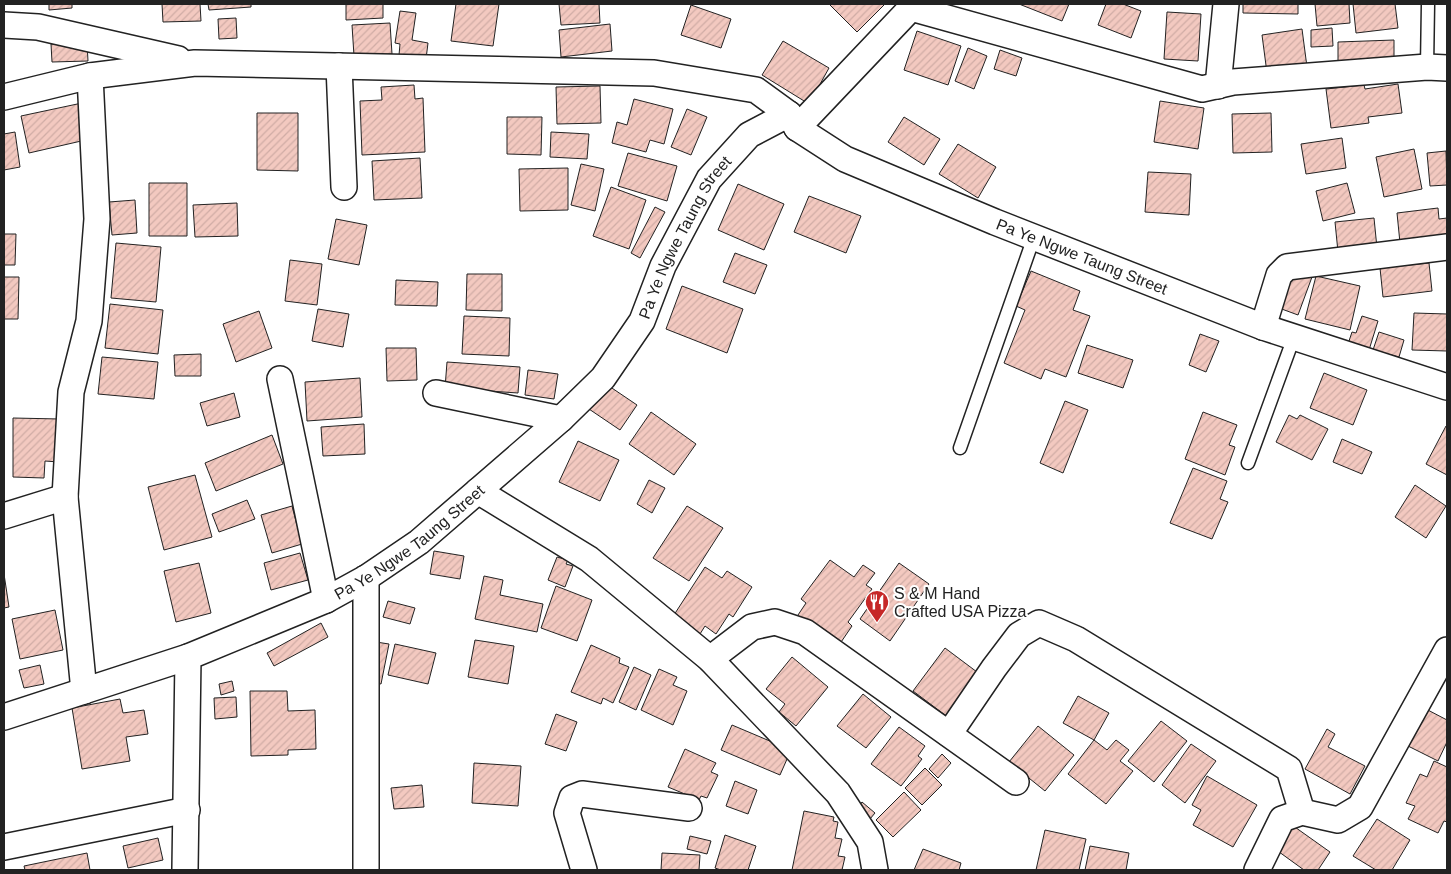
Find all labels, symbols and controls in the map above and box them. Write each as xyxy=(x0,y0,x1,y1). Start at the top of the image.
street label: Pa Ye Ngwe Taung Street xyxy=(635,152,735,321)
street label: Pa Ye Ngwe Taung Street xyxy=(994,215,1170,297)
street label: Pa Ye Ngwe Taung Street xyxy=(331,481,488,602)
place label: S & M Hand Crafted USA Pizza xyxy=(894,585,1027,620)
restaurant icon: S & M Hand Crafted USA Pizza xyxy=(864,589,890,623)

